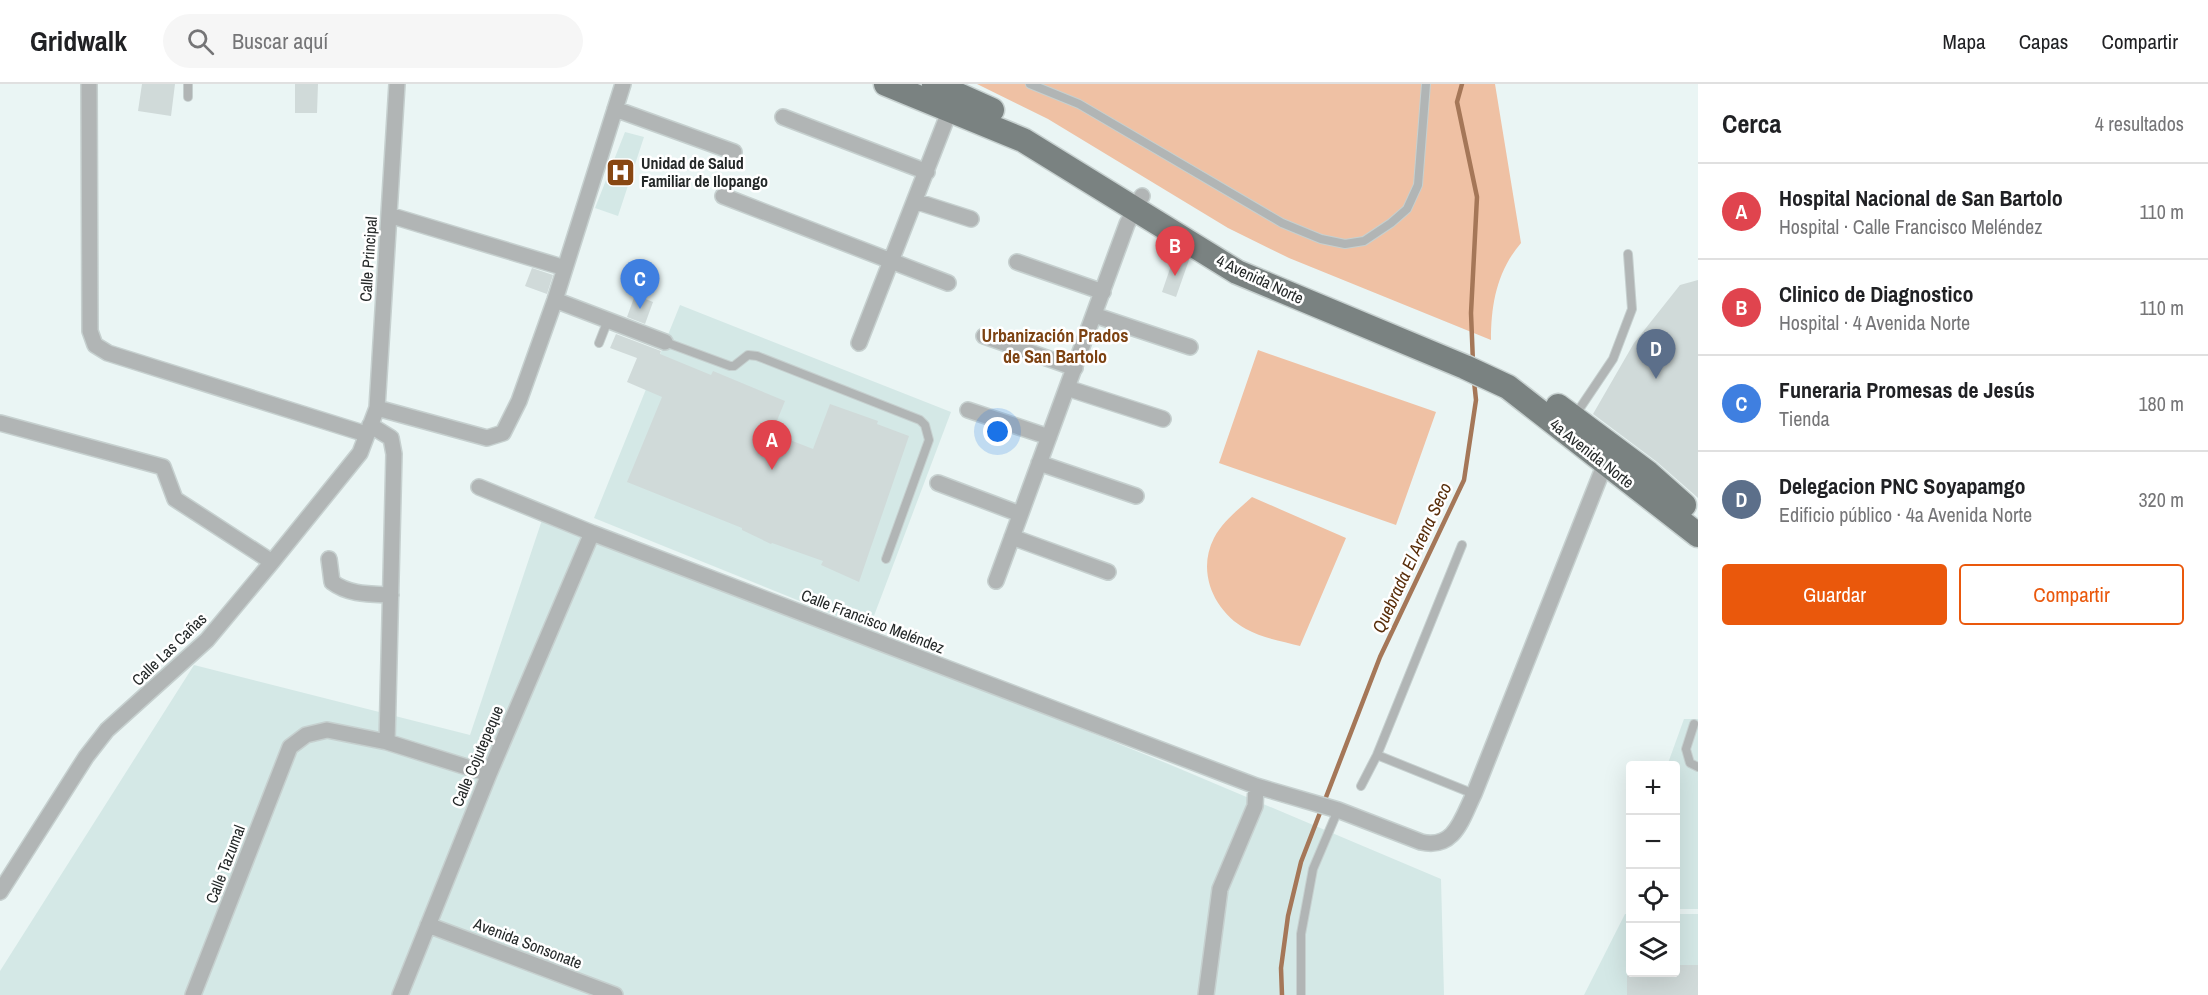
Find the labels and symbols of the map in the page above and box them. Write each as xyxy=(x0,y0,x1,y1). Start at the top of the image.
place label: Unidad de Salud Familiar de Ilopango xyxy=(641,152,768,192)
hospital icon: Unidad de Salud Familiar de Ilopango xyxy=(604,156,636,188)
street label: Calle Principal xyxy=(354,216,382,302)
pin: B xyxy=(1156,226,1194,276)
street label: 4 Avenida Norte xyxy=(1213,249,1307,309)
pin: C xyxy=(620,260,660,309)
district label: Urbanización Prados de San Bartolo xyxy=(982,323,1128,369)
pin: D xyxy=(1636,330,1676,379)
street label: 4a Avenida Norte xyxy=(1545,413,1639,493)
your location xyxy=(983,417,1012,446)
pin: A xyxy=(752,420,792,470)
water label: Quebrada El Arena Seco xyxy=(1366,479,1457,637)
street label: Calle Francisco Meléndez xyxy=(798,584,948,659)
street label: Calle Las Cañas xyxy=(127,608,211,690)
street label: Calle Cojutepeque xyxy=(446,702,508,810)
street label: Calle Tazumal xyxy=(200,822,250,906)
street label: Avenida Sonsonate xyxy=(470,912,585,974)

